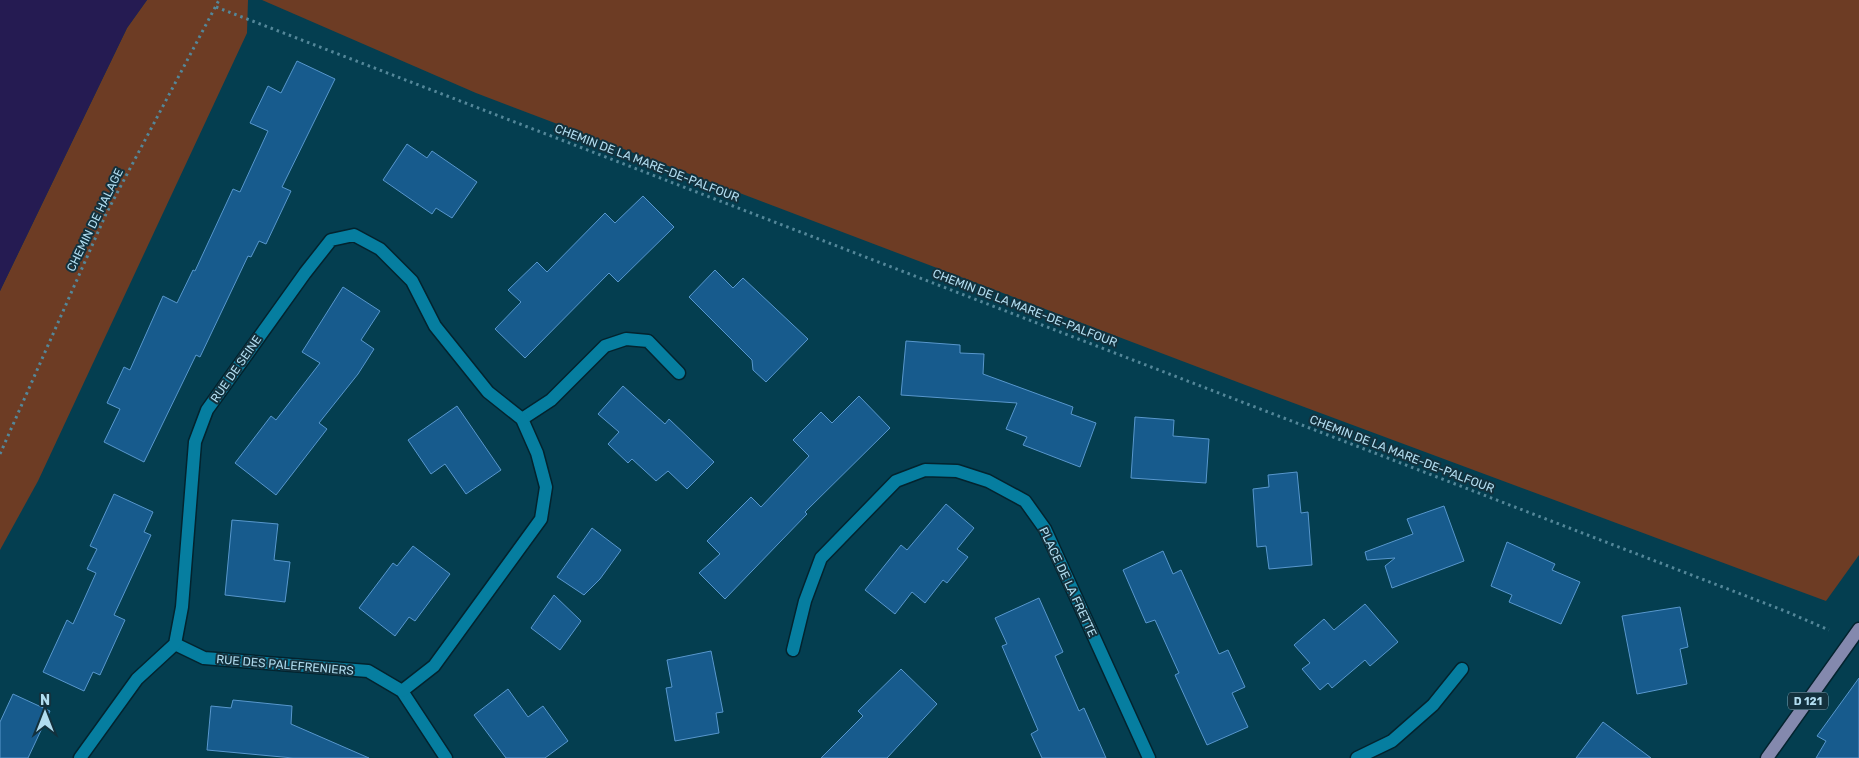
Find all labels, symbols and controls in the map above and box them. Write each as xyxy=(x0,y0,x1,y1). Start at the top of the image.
street label: CHEMIN DE LA MARE-DE-PALFOUR xyxy=(553,121,741,205)
street label: CHEMIN DE HALAGE xyxy=(64,166,126,274)
street label: CHEMIN DE LA MARE-DE-PALFOUR xyxy=(931,266,1119,350)
street label: RUE DE SEINE xyxy=(208,333,264,405)
street label: CHEMIN DE LA MARE-DE-PALFOUR xyxy=(1308,412,1496,496)
street label: PLACE DE LA FRETTE xyxy=(1036,525,1100,639)
street label: RUE DES PALEFRENIERS xyxy=(216,652,354,678)
north arrow xyxy=(20,688,70,738)
text: N xyxy=(40,692,50,709)
road number: D 121 xyxy=(1788,692,1828,709)

